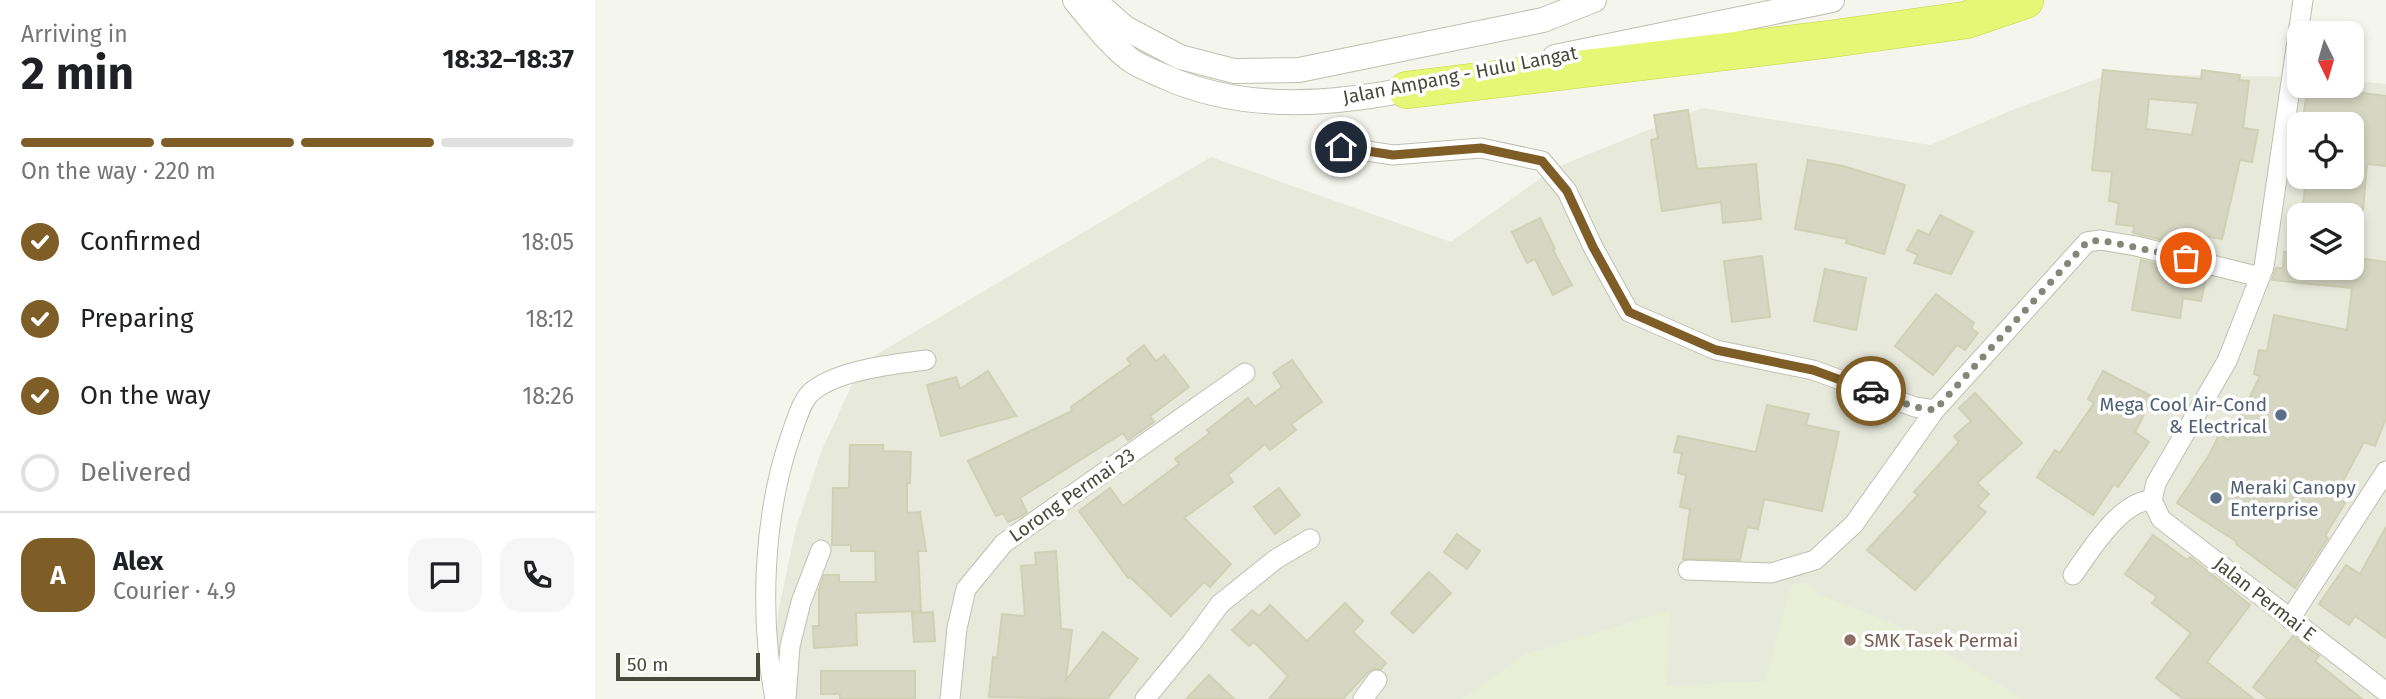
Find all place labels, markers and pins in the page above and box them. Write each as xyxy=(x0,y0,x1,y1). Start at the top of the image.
pin xyxy=(1311,117,1371,177)
pin xyxy=(2156,228,2216,288)
place label: Mega Cool Air-Cond & Electrical xyxy=(2099,393,2267,438)
marker: Mega Cool Air-Cond & Electrical xyxy=(2273,407,2289,423)
place label: Meraki Canopy Enterprise xyxy=(2230,476,2356,521)
marker: Meraki Canopy Enterprise xyxy=(2208,490,2224,506)
place label: SMK Tasek Permai xyxy=(1864,629,2018,652)
marker: SMK Tasek Permai xyxy=(1842,632,1858,648)

